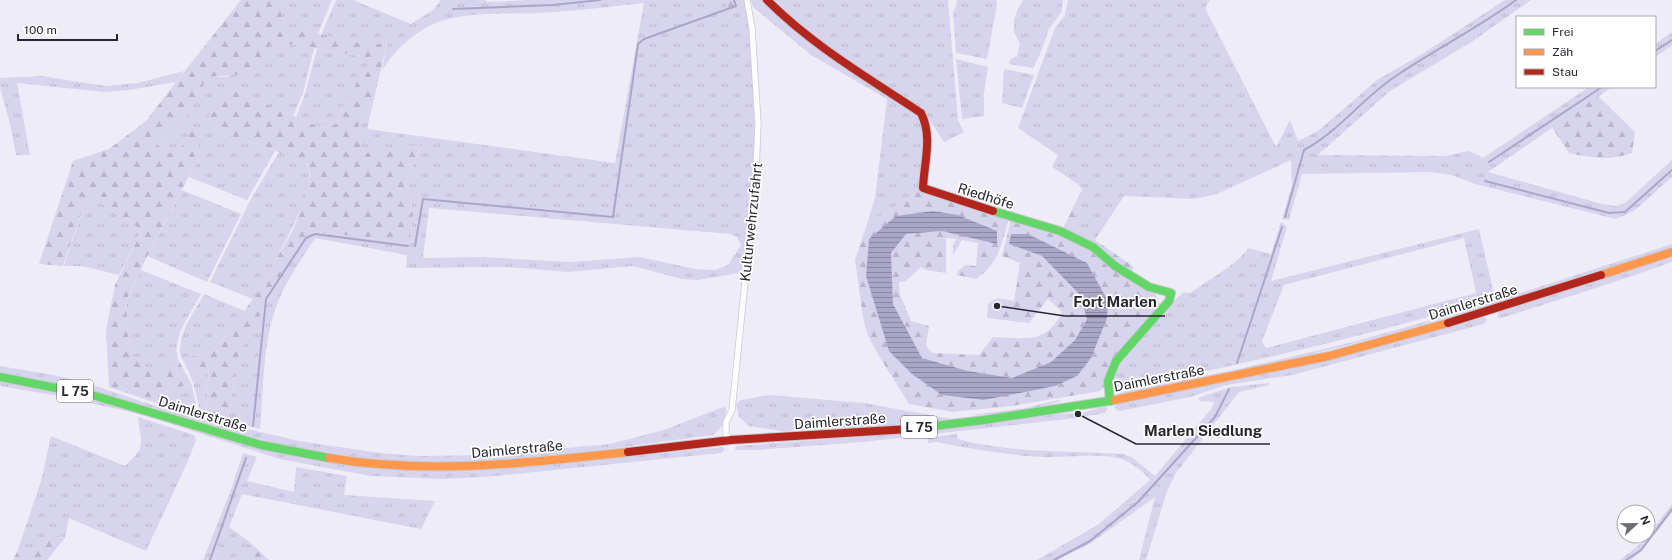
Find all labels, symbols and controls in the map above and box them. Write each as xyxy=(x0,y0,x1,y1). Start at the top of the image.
scale bar xyxy=(18,16,117,42)
legend xyxy=(1516,16,1656,88)
text: 100 m xyxy=(24,23,57,37)
text: Frei xyxy=(1552,25,1574,39)
text: Zäh xyxy=(1552,45,1573,59)
text: Stau xyxy=(1552,65,1578,79)
street label: Kulturwehrzufahrt xyxy=(737,162,765,282)
street label: Riedhöfe xyxy=(956,180,1016,212)
street label: Daimlerstraße xyxy=(1427,281,1519,323)
callout: Fort Marlen xyxy=(1065,289,1165,316)
text: Fort Marlen xyxy=(1073,293,1157,310)
street label: Daimlerstraße xyxy=(1112,361,1206,395)
road number: L 75 xyxy=(57,380,93,402)
street label: Daimlerstraße xyxy=(157,393,249,435)
street label: Daimlerstraße xyxy=(794,410,886,432)
road number: L 75 xyxy=(901,416,937,438)
callout: Marlen Siedlung xyxy=(1136,417,1270,444)
text: Marlen Siedlung xyxy=(1144,422,1263,439)
street label: Daimlerstraße xyxy=(471,437,564,461)
north arrow xyxy=(1616,504,1656,544)
text: N xyxy=(1638,514,1652,526)

